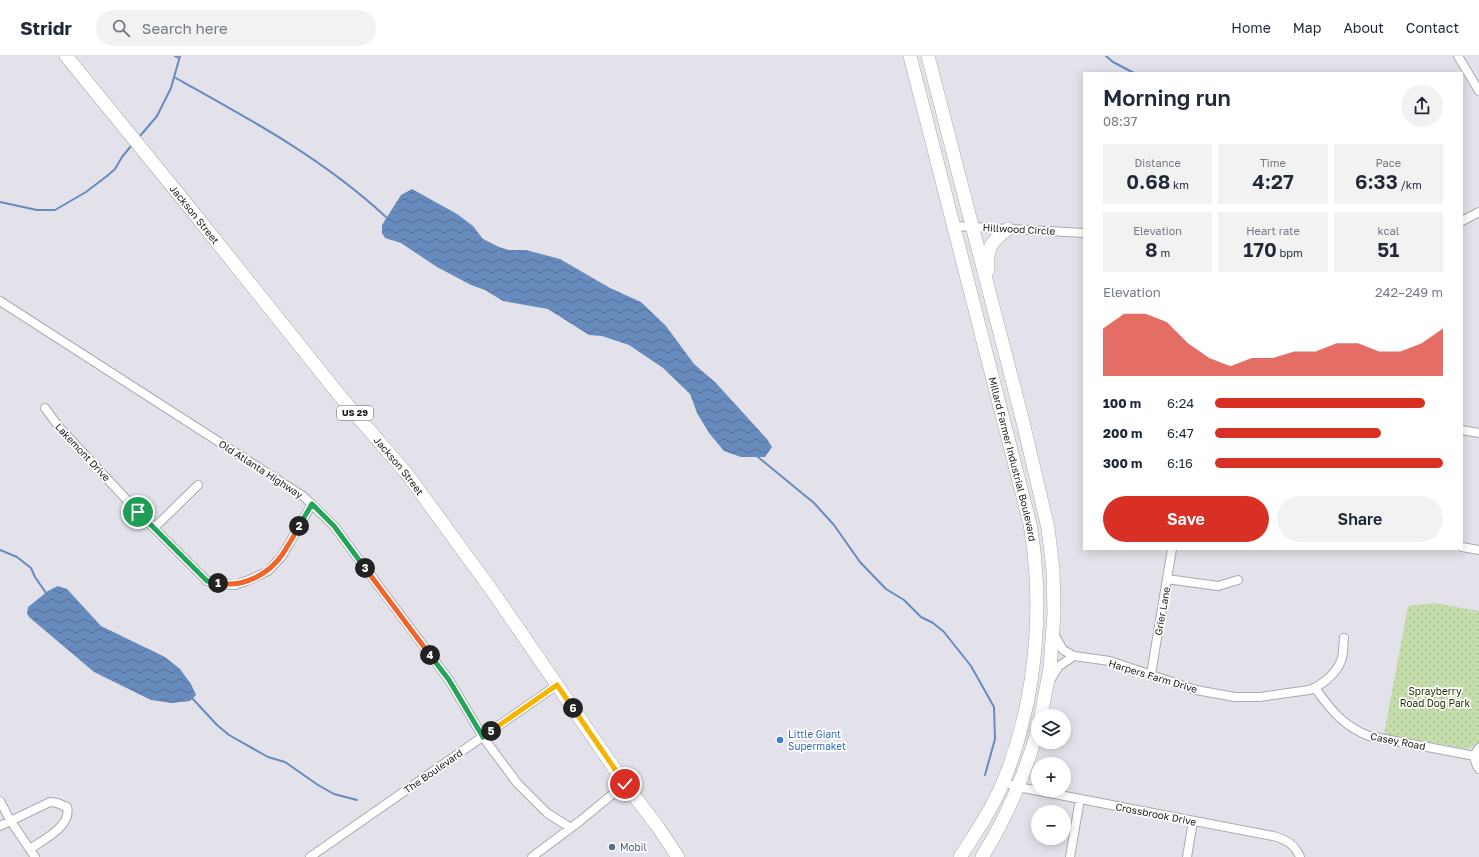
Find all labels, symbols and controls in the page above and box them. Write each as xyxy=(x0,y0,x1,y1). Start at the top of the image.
search box xyxy=(96,10,376,46)
text: Stridr xyxy=(20,16,72,39)
icon: search xyxy=(110,17,132,39)
text: Search here xyxy=(142,19,228,37)
text: Home xyxy=(1231,19,1271,36)
text: Map xyxy=(1293,19,1321,36)
text: About xyxy=(1343,19,1384,36)
text: Contact xyxy=(1406,19,1459,36)
text: Morning run xyxy=(1103,84,1231,111)
button: share xyxy=(1401,85,1443,127)
text: 08:37 xyxy=(1103,113,1137,129)
text: Distance xyxy=(1135,156,1181,169)
text: Time xyxy=(1260,156,1286,169)
text: Pace xyxy=(1375,156,1401,169)
text: 0.68 xyxy=(1126,169,1170,193)
text: 4:27 xyxy=(1252,169,1294,193)
text: 6:33 xyxy=(1355,169,1398,193)
text: km xyxy=(1170,178,1189,191)
text: /km xyxy=(1398,178,1422,191)
street label: Jackson Street xyxy=(168,182,222,246)
street label: Hillwood Circle xyxy=(982,221,1056,237)
text: Elevation xyxy=(1133,224,1182,237)
text: Heart rate xyxy=(1246,224,1300,237)
text: kcal xyxy=(1377,224,1399,237)
text: 8 xyxy=(1145,237,1158,261)
text: 170 xyxy=(1243,237,1277,261)
text: 51 xyxy=(1377,237,1399,261)
text: m xyxy=(1158,246,1170,259)
text: bpm xyxy=(1277,246,1303,259)
text: Elevation xyxy=(1103,284,1161,300)
text: 242–249 m xyxy=(1375,284,1443,300)
street label: Millard Farmer Industrial Boulevard xyxy=(986,375,1039,542)
text: 100 m xyxy=(1103,395,1141,411)
text: 6:24 xyxy=(1167,395,1194,411)
road number: US 29 xyxy=(337,406,373,420)
street label: Lakemont Drive xyxy=(53,421,113,484)
text: 200 m xyxy=(1103,425,1142,441)
text: 6:47 xyxy=(1167,425,1194,441)
street label: Jackson Street xyxy=(372,434,426,497)
street label: Old Atlanta Highway xyxy=(217,437,306,501)
text: 300 m xyxy=(1103,455,1142,471)
text: 6:16 xyxy=(1167,455,1193,471)
pin xyxy=(121,495,155,529)
button: Save xyxy=(1103,496,1269,542)
button: Share xyxy=(1277,496,1443,542)
icon: arrive xyxy=(127,501,149,523)
pin: 2 xyxy=(289,516,309,536)
text: 2 xyxy=(296,519,302,532)
pin: 3 xyxy=(355,558,375,578)
text: 3 xyxy=(362,561,368,574)
pin: 1 xyxy=(208,573,228,593)
text: 1 xyxy=(215,576,221,589)
street label: Grier Lane xyxy=(1152,586,1172,636)
pin: 4 xyxy=(420,645,440,665)
text: 4 xyxy=(427,648,433,661)
street label: Harpers Farm Drive xyxy=(1107,657,1199,695)
park label: Sprayberry Road Dog Park xyxy=(1400,685,1470,709)
pin: 6 xyxy=(563,698,583,718)
text: 6 xyxy=(570,701,577,714)
map controls xyxy=(1031,709,1071,845)
button: layers xyxy=(1031,709,1071,749)
pin: 5 xyxy=(481,721,501,741)
text: 5 xyxy=(488,724,494,737)
place label: Little Giant Supermaket xyxy=(788,728,846,752)
street label: Casey Road xyxy=(1369,730,1427,752)
marker: Little Giant Supermaket xyxy=(775,735,785,745)
street label: The Boulevard xyxy=(401,746,465,796)
button: + xyxy=(1031,757,1071,797)
pin xyxy=(608,767,642,801)
icon: check xyxy=(614,773,636,795)
street label: Crossbrook Drive xyxy=(1115,800,1198,828)
button: − xyxy=(1031,805,1071,845)
place label: Mobil xyxy=(620,841,647,853)
marker: Mobil xyxy=(607,842,617,852)

